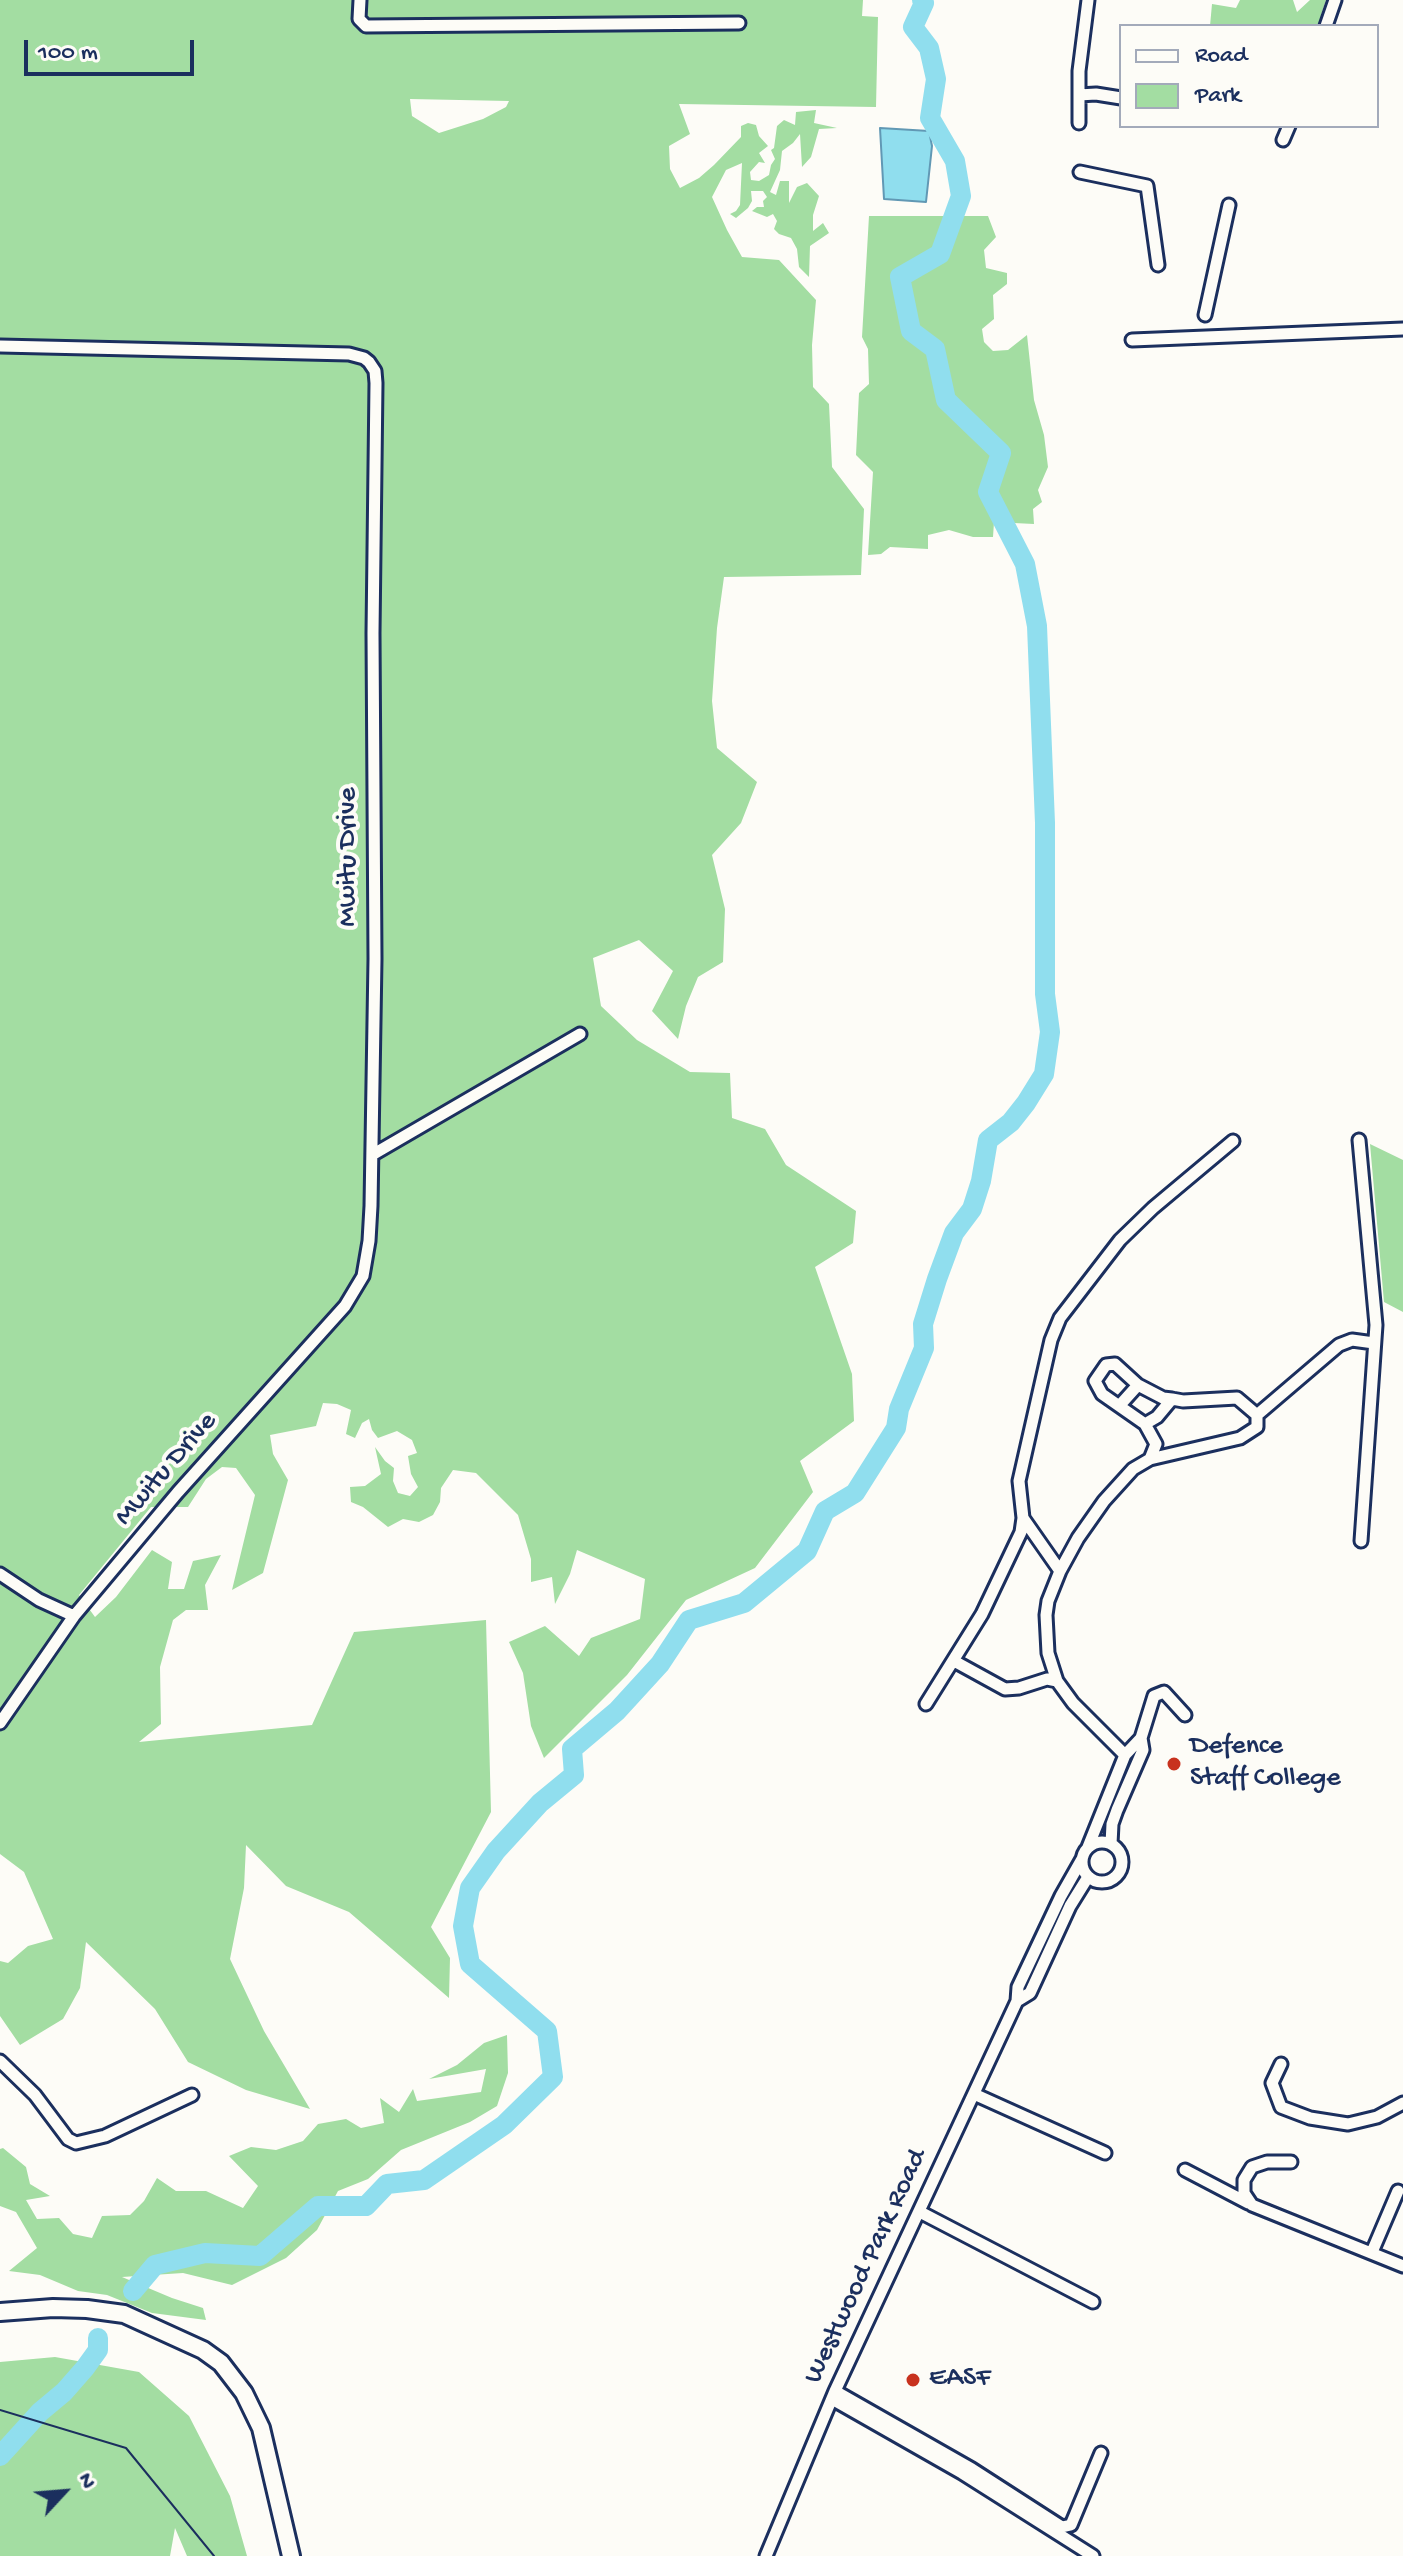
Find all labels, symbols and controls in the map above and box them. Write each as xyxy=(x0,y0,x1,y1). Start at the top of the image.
scale bar xyxy=(28,24,198,74)
legend xyxy=(1119,24,1379,128)
text: 100 m xyxy=(38,39,98,68)
text: Road xyxy=(1195,42,1247,71)
text: Park xyxy=(1195,82,1241,111)
street label: Mwitu Drive xyxy=(333,787,367,927)
street label: Mwitu Drive xyxy=(109,1406,225,1534)
place label: Defence Staff College xyxy=(1190,1731,1341,1797)
marker: Defence Staff College xyxy=(1165,1755,1183,1773)
street label: Westwood Park Road xyxy=(798,2144,936,2390)
place label: EASF xyxy=(929,2363,990,2397)
marker: EASF xyxy=(904,2371,922,2389)
north arrow xyxy=(24,2452,104,2532)
text: N xyxy=(71,2469,100,2494)

